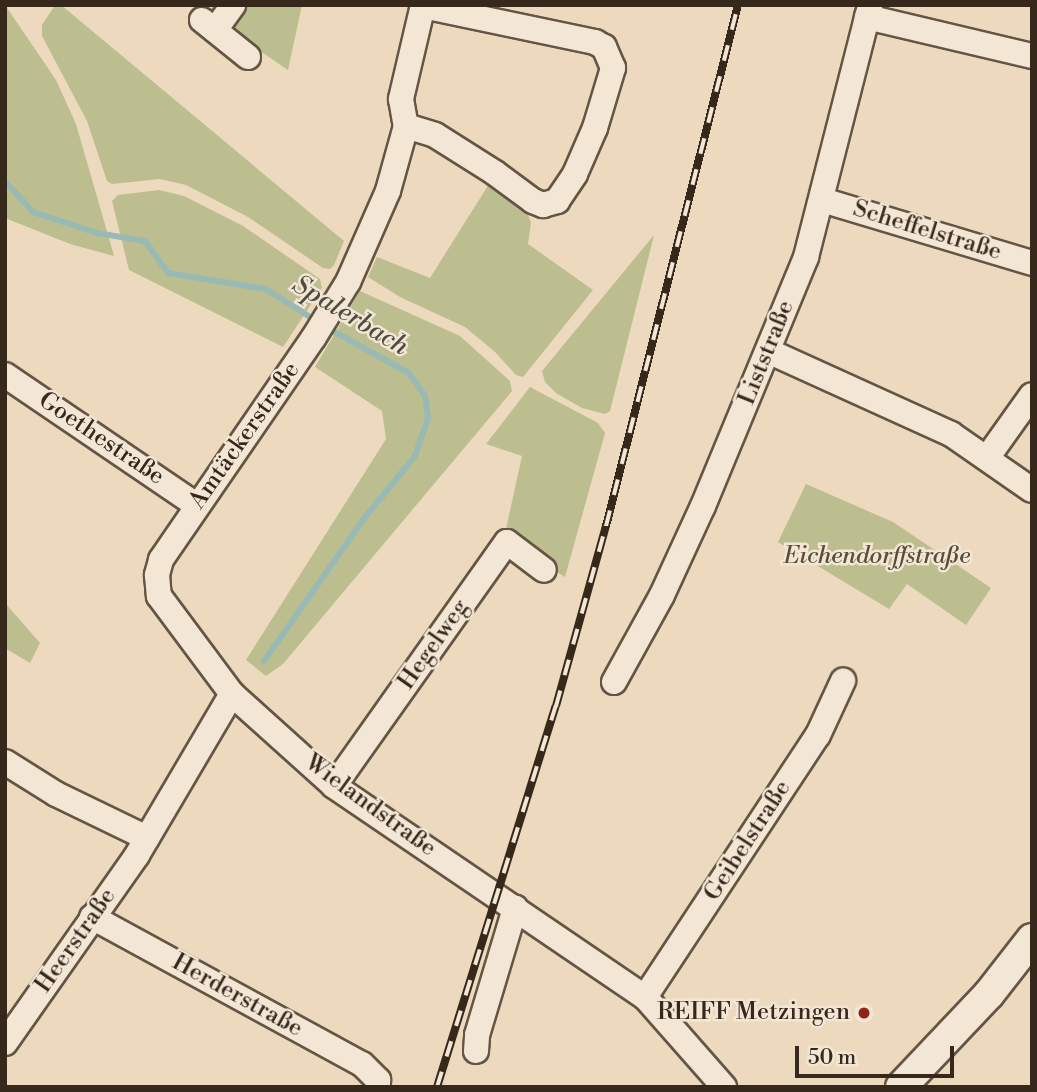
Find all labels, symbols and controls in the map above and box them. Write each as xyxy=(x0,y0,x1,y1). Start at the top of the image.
street label: Scheffelstraße xyxy=(849,195,1005,267)
water label: Spalerbach xyxy=(286,269,414,363)
street label: Liststraße xyxy=(733,297,801,409)
street label: Amtäckerstraße xyxy=(184,357,306,515)
street label: Goethestraße xyxy=(33,386,169,492)
park label: Eichendorffstraße xyxy=(784,543,970,571)
street label: Hegelweg xyxy=(392,594,476,696)
street label: Wielandstraße xyxy=(299,749,441,863)
street label: Geibelstraße xyxy=(698,775,798,907)
street label: Heerstraße xyxy=(29,883,123,999)
street label: Herderstraße xyxy=(167,948,307,1044)
place label: REIFF Metzingen xyxy=(657,999,850,1027)
marker: REIFF Metzingen xyxy=(856,1005,872,1021)
scale bar xyxy=(799,1032,958,1076)
text: 50 m xyxy=(808,1045,856,1071)

